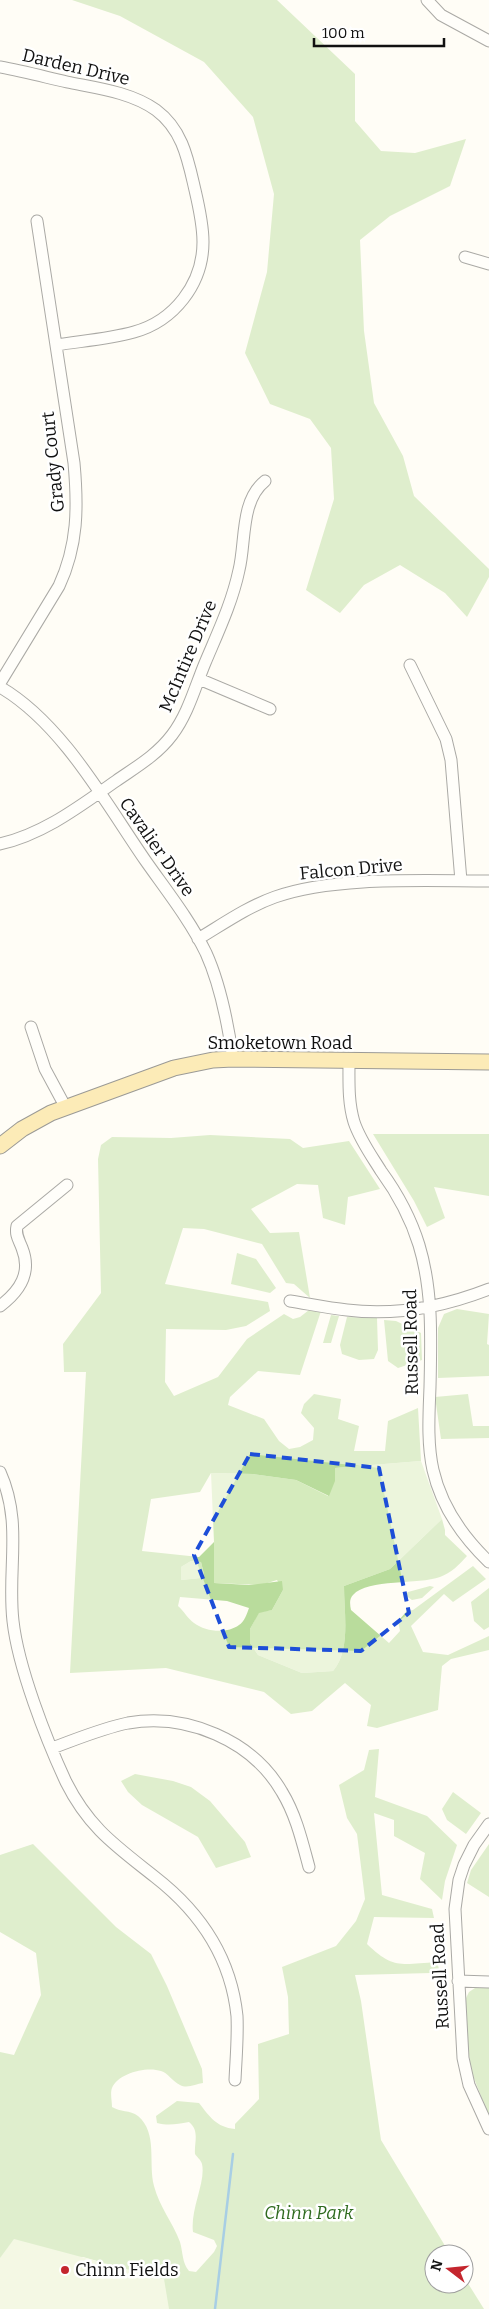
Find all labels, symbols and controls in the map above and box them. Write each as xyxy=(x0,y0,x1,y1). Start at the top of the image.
scale bar xyxy=(314,15,444,47)
text: 100 m xyxy=(322,24,365,42)
street label: Darden Drive xyxy=(20,44,132,90)
street label: Grady Court xyxy=(37,410,69,513)
street label: McIntire Drive xyxy=(154,597,222,715)
street label: Cavalier Drive xyxy=(115,793,199,901)
street label: Falcon Drive xyxy=(299,854,403,884)
street label: Smoketown Road xyxy=(207,1032,353,1054)
street label: Russell Road xyxy=(399,1288,423,1395)
street label: Russell Road xyxy=(426,1922,454,2030)
park label: Chinn Park xyxy=(264,2202,354,2224)
north arrow xyxy=(424,2244,474,2294)
text: N xyxy=(427,2258,447,2273)
place label: Chinn Fields xyxy=(75,2259,179,2281)
marker: Chinn Fields xyxy=(59,2264,71,2276)

